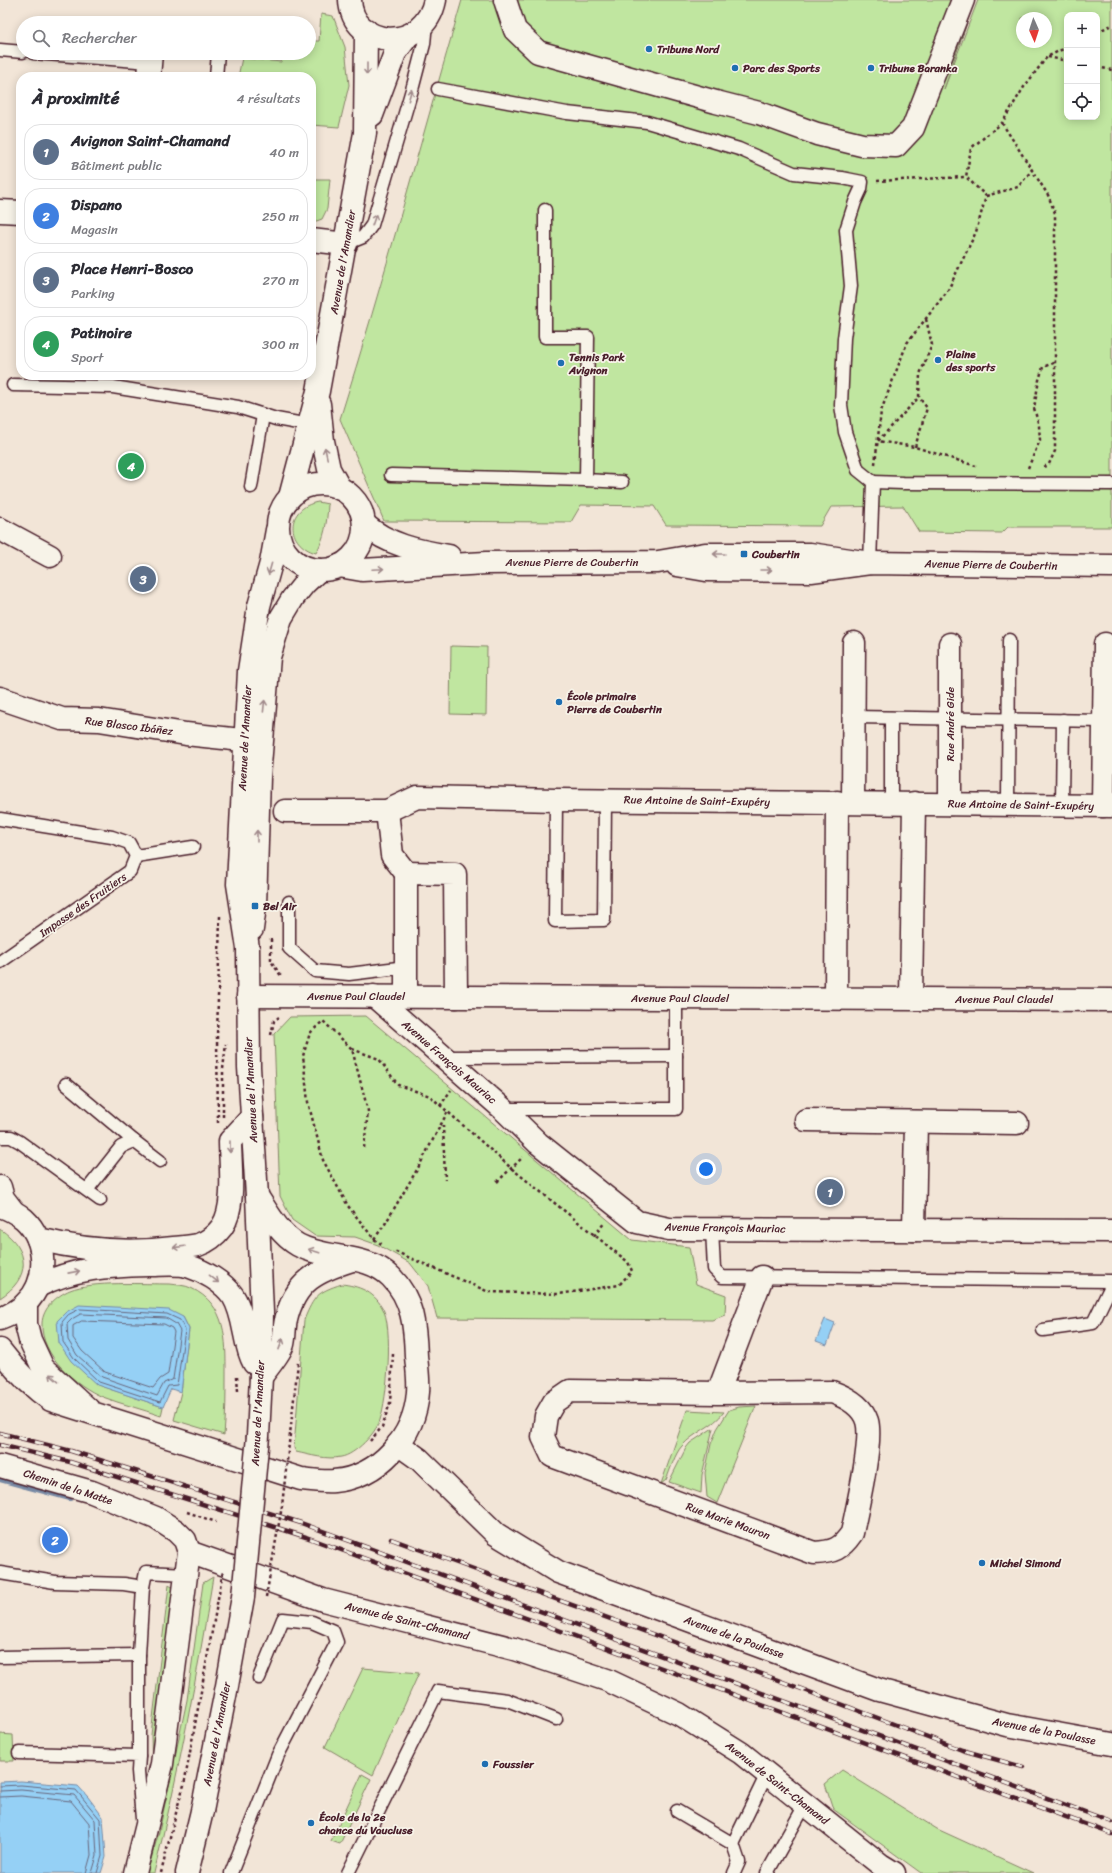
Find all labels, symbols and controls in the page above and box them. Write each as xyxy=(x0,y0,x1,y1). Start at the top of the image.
north arrow xyxy=(1016,12,1052,48)
map controls xyxy=(1064,12,1100,120)
button: + xyxy=(1064,12,1100,48)
search box xyxy=(16,16,316,60)
text: Rechercher xyxy=(62,25,137,51)
icon: search xyxy=(30,27,52,49)
place label: Tribune Nord xyxy=(657,40,720,59)
marker: Tribune Nord xyxy=(644,44,654,54)
button: − xyxy=(1064,48,1100,84)
place label: Parc des Sports xyxy=(743,59,821,78)
place label: Tribune Baranka xyxy=(879,59,958,78)
one-way arrow xyxy=(363,62,371,75)
marker: Parc des Sports xyxy=(730,63,740,73)
marker: Tribune Baranka xyxy=(866,63,876,73)
text: À proximité xyxy=(32,83,119,113)
button: locate xyxy=(1064,84,1100,120)
text: 4 résultats xyxy=(237,87,300,110)
one-way arrow xyxy=(407,89,414,102)
text: Avignon Saint-Chamand xyxy=(71,128,229,154)
text: 1 xyxy=(43,141,49,164)
text: 40 m xyxy=(269,141,299,164)
text: Bâtiment public xyxy=(71,154,162,177)
text: Dispano xyxy=(71,192,122,218)
text: 2 xyxy=(42,205,50,228)
text: 250 m xyxy=(262,205,299,228)
street label: Avenue de l'Amandier xyxy=(324,207,362,317)
one-way arrow xyxy=(370,214,378,226)
text: Magasin xyxy=(71,218,118,241)
text: Place Henri-Bosco xyxy=(71,256,193,282)
text: 3 xyxy=(42,269,50,292)
text: 270 m xyxy=(262,269,299,292)
text: Parking xyxy=(71,282,115,305)
text: Patinoire xyxy=(71,320,132,346)
text: 4 xyxy=(42,333,50,356)
text: 300 m xyxy=(262,333,299,356)
place label: Plaine des sports xyxy=(946,345,996,377)
text: Sport xyxy=(71,346,103,369)
place label: Tennis Park Avignon xyxy=(568,348,625,380)
marker: Plaine des sports xyxy=(933,355,943,365)
marker: Tennis Park Avignon xyxy=(556,358,566,368)
one-way arrow xyxy=(321,447,329,460)
pin: 4 xyxy=(118,451,144,481)
place label: Coubertin xyxy=(751,545,800,564)
marker: Coubertin xyxy=(739,549,749,559)
one-way arrow xyxy=(713,550,726,558)
street label: Avenue Pierre de Coubertin xyxy=(505,553,638,572)
street label: Avenue Pierre de Coubertin xyxy=(923,554,1058,576)
one-way arrow xyxy=(266,562,273,575)
pin: 3 xyxy=(130,564,156,594)
one-way arrow xyxy=(371,565,384,573)
one-way arrow xyxy=(759,566,772,574)
street label: Avenue de l'Amandier xyxy=(233,683,257,792)
street label: Rue André Gide xyxy=(941,686,960,761)
place label: École primaire Pierre de Coubertin xyxy=(567,687,662,719)
marker: École primaire Pierre de Coubertin xyxy=(554,697,564,707)
one-way arrow xyxy=(260,700,268,713)
street label: Rue Blasco Ibáñez xyxy=(84,711,175,741)
street label: Rue Antoine de Saint-Exupéry xyxy=(624,790,771,812)
street label: Rue Antoine de Saint-Exupéry xyxy=(948,794,1095,816)
one-way arrow xyxy=(253,830,261,843)
street label: Impasse des Fruitiers xyxy=(34,867,131,943)
place label: Bel Air xyxy=(263,897,298,916)
marker: Bel Air xyxy=(250,901,260,911)
street label: Avenue Paul Claudel xyxy=(306,987,406,1006)
street label: Avenue Paul Claudel xyxy=(630,989,730,1008)
street label: Avenue Paul Claudel xyxy=(954,990,1054,1009)
street label: Avenue François Mauriac xyxy=(396,1015,501,1109)
street label: Avenue de l'Amandier xyxy=(239,1035,263,1144)
one-way arrow xyxy=(226,1140,234,1153)
your location xyxy=(696,1159,716,1179)
pin: 1 xyxy=(817,1177,843,1207)
street label: Avenue François Mauriac xyxy=(663,1217,786,1239)
one-way arrow xyxy=(173,1244,186,1251)
one-way arrow xyxy=(307,1247,320,1254)
one-way arrow xyxy=(67,1268,80,1276)
one-way arrow xyxy=(209,1275,220,1284)
one-way arrow xyxy=(278,1339,286,1351)
street label: Avenue de l'Amandier xyxy=(246,1358,270,1467)
one-way arrow xyxy=(50,1374,60,1383)
street label: Chemin de la Matte xyxy=(21,1464,116,1511)
street label: Rue Marie Mauron xyxy=(683,1497,773,1545)
pin: 2 xyxy=(42,1525,68,1555)
place label: Michel Simond xyxy=(989,1554,1062,1573)
marker: Michel Simond xyxy=(977,1558,987,1568)
street label: Avenue de Saint-Chamand xyxy=(342,1596,472,1646)
street label: Avenue de la Poulasse xyxy=(680,1610,787,1664)
street label: Avenue de l'Amandier xyxy=(197,1679,237,1789)
street label: Avenue de la Poulasse xyxy=(989,1711,1098,1751)
street label: Avenue de Saint-Chamand xyxy=(720,1736,834,1830)
place label: Foussier xyxy=(492,1755,535,1774)
marker: Foussier xyxy=(480,1759,490,1769)
place label: École de la 2e chance du Vaucluse xyxy=(318,1808,413,1840)
marker: École de la 2e chance du Vaucluse xyxy=(306,1818,316,1828)

